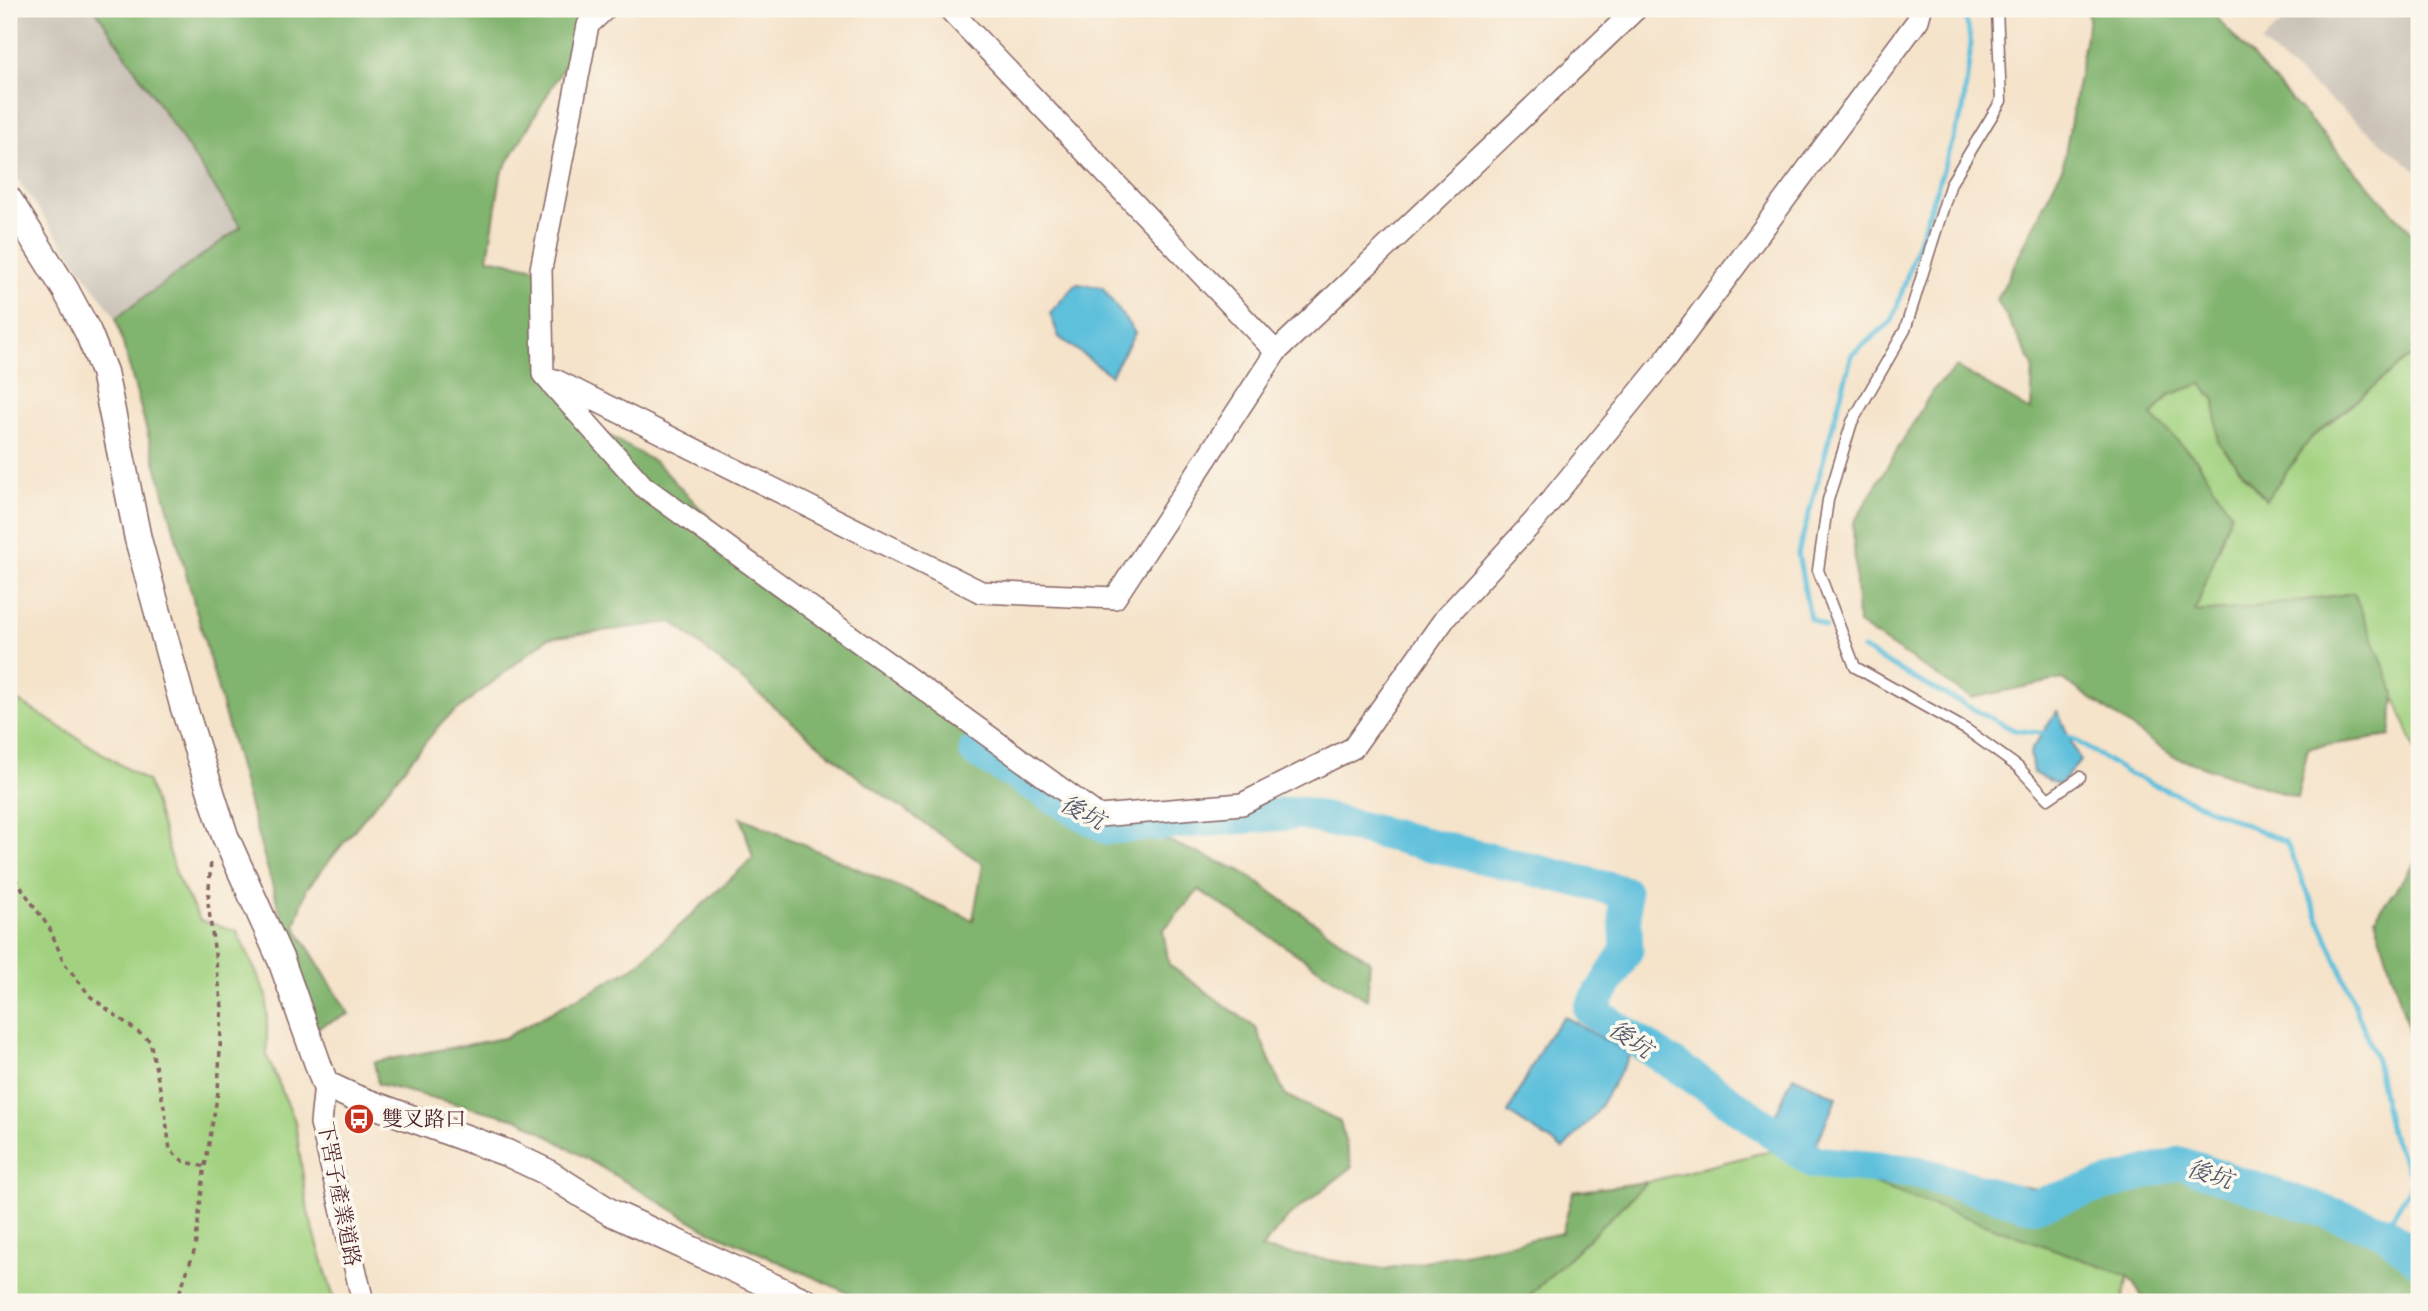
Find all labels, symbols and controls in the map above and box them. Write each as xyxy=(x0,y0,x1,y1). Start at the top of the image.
water label: 後坑 xyxy=(1055,790,1112,838)
water label: 後坑 xyxy=(1603,1015,1660,1067)
bus stop icon: 雙叉路口 xyxy=(342,1102,376,1136)
place label: 雙叉路口 xyxy=(382,1107,466,1133)
street label: 下罟子產業道路 xyxy=(311,1120,365,1269)
water label: 後坑 xyxy=(2183,1155,2239,1197)

